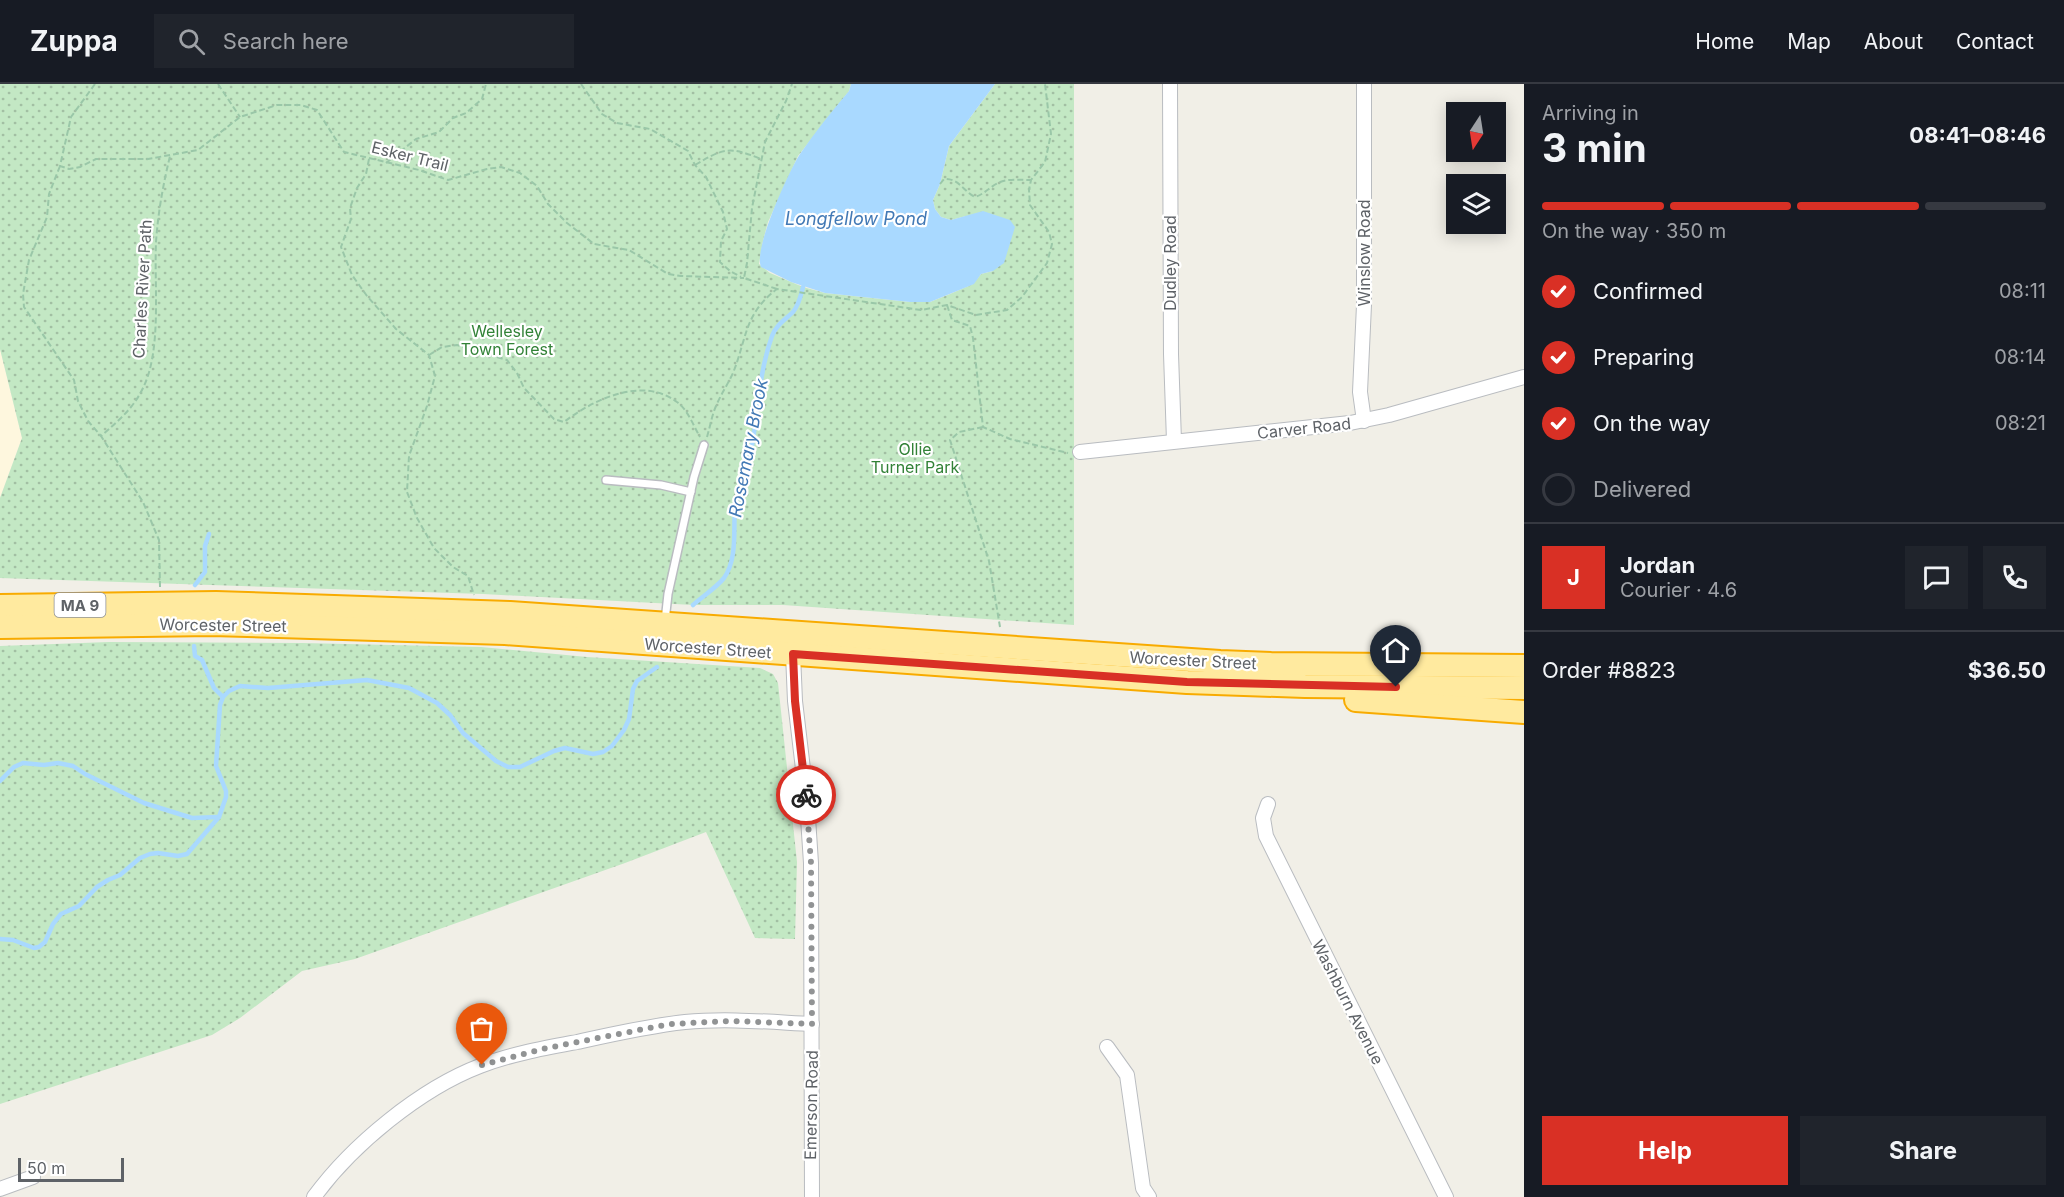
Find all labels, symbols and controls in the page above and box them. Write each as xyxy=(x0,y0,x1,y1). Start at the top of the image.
search box xyxy=(154,14,574,68)
text: Zuppa xyxy=(30,24,118,58)
icon: search xyxy=(175,25,208,58)
text: Search here xyxy=(223,28,349,54)
text: Home xyxy=(1695,29,1754,54)
text: Map xyxy=(1787,29,1831,54)
text: About xyxy=(1864,29,1923,54)
text: Contact xyxy=(1956,29,2034,54)
text: Arriving in xyxy=(1542,101,1639,125)
north arrow xyxy=(1446,102,1506,162)
map controls xyxy=(1446,102,1506,234)
text: 08:41–08:46 xyxy=(1909,122,2046,148)
text: 3 min xyxy=(1542,124,1647,171)
street label: Esker Trail xyxy=(369,137,451,175)
button: layers xyxy=(1446,174,1506,234)
street label: Winslow Road xyxy=(1354,200,1374,306)
water label: Longfellow Pond xyxy=(785,208,927,229)
street label: Dudley Road xyxy=(1160,215,1180,311)
street label: Charles River Path xyxy=(128,219,156,359)
text: On the way · 350 m xyxy=(1542,219,1726,243)
icon: check xyxy=(1542,275,1575,308)
text: Confirmed xyxy=(1593,278,1703,304)
text: 08:11 xyxy=(1999,279,2046,303)
park label: Wellesley Town Forest xyxy=(461,321,553,359)
icon: check xyxy=(1542,341,1575,374)
text: Preparing xyxy=(1593,344,1694,370)
text: 08:14 xyxy=(1994,345,2046,369)
water label: Rosemary Brook xyxy=(724,376,772,519)
icon: check xyxy=(1542,407,1575,440)
text: On the way xyxy=(1593,410,1711,436)
text: 08:21 xyxy=(1995,411,2046,435)
street label: Carver Road xyxy=(1256,413,1352,443)
park label: Ollie Turner Park xyxy=(871,439,959,477)
text: Delivered xyxy=(1593,476,1691,502)
button: chat xyxy=(1905,546,1968,609)
button: phone xyxy=(1983,546,2046,609)
text: Jordan xyxy=(1620,552,1695,578)
text: J xyxy=(1567,564,1580,590)
text: Courier · 4.6 xyxy=(1620,578,1737,602)
road number: MA 9 xyxy=(54,593,106,617)
street label: Worcester Street xyxy=(159,614,287,636)
pin xyxy=(1370,625,1421,687)
street label: Worcester Street xyxy=(644,634,772,662)
icon: home xyxy=(1379,634,1412,667)
street label: Worcester Street xyxy=(1129,647,1257,673)
text: Order #8823 xyxy=(1542,657,1676,683)
text: $36.50 xyxy=(1968,657,2046,683)
courier xyxy=(776,765,836,825)
icon: bike xyxy=(790,779,823,812)
street label: Washburn Avenue xyxy=(1308,936,1388,1068)
pin xyxy=(456,1003,507,1065)
icon: bag xyxy=(465,1012,498,1045)
street label: Emerson Road xyxy=(800,1050,822,1160)
button: Help xyxy=(1542,1116,1788,1185)
button: Share xyxy=(1800,1116,2046,1185)
scale bar xyxy=(18,1155,124,1182)
text: 50 m xyxy=(27,1158,65,1178)

